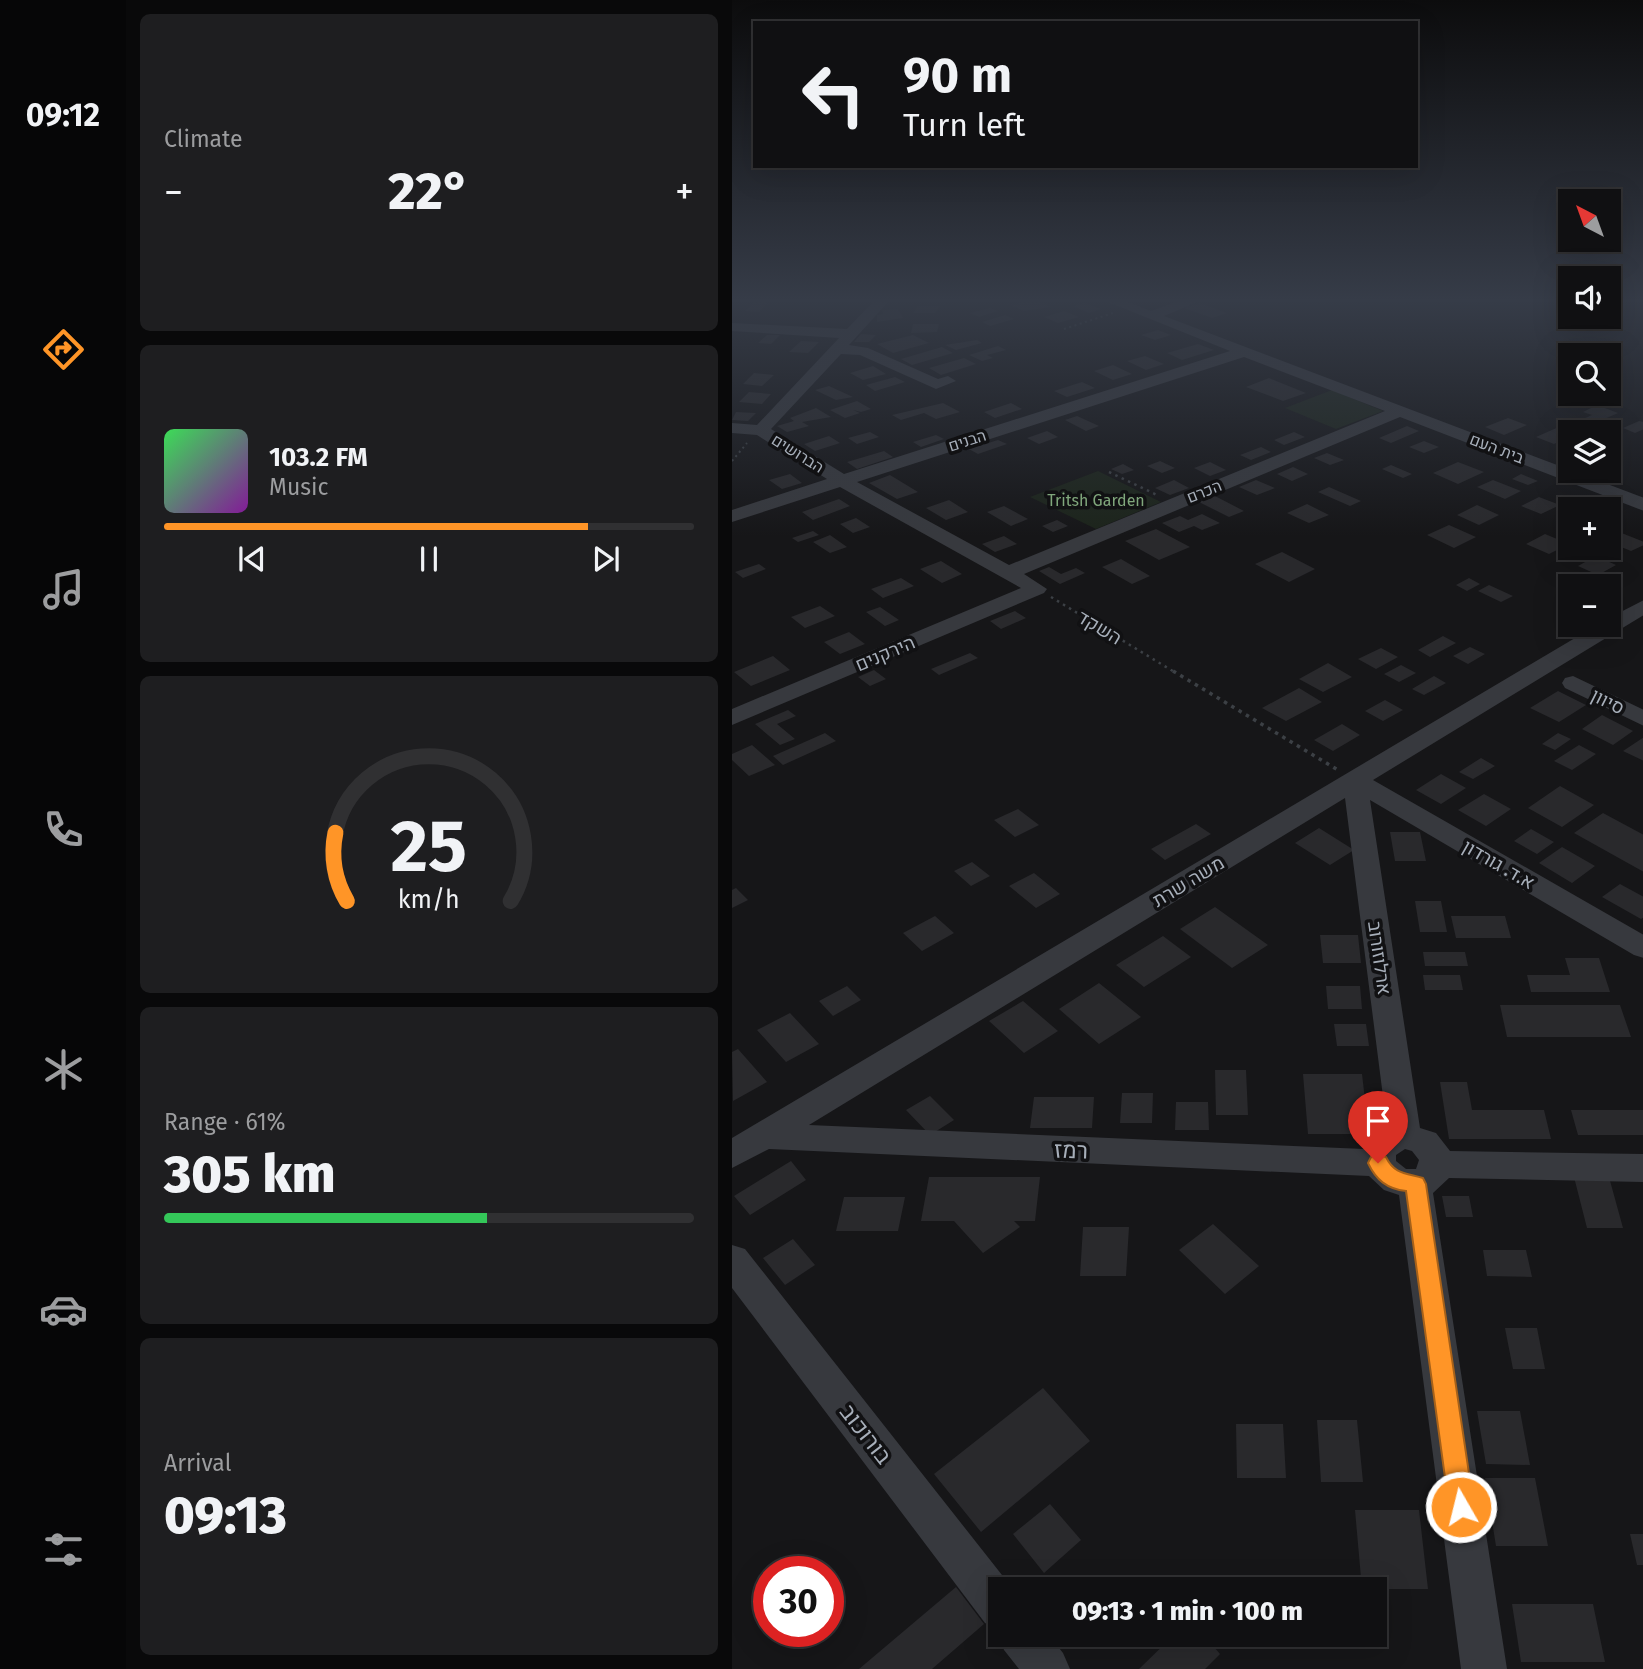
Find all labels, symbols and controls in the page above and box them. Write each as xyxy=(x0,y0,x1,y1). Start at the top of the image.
text: 90 m xyxy=(903,46,1012,105)
icon: left xyxy=(788,49,879,140)
text: 09:12 xyxy=(26,96,100,134)
text: Turn left xyxy=(903,106,1025,144)
text: Climate xyxy=(164,125,243,153)
text: 22° xyxy=(388,160,470,223)
text: − xyxy=(164,169,183,215)
text: + xyxy=(675,169,694,215)
north arrow xyxy=(1558,189,1621,252)
map controls xyxy=(1558,189,1621,637)
button: sound xyxy=(1558,266,1621,329)
icon: directions xyxy=(39,325,88,374)
button: search xyxy=(1558,343,1621,406)
button: layers xyxy=(1558,420,1621,483)
street label: הבנים xyxy=(946,425,988,455)
street label: הברושים xyxy=(768,430,827,477)
street label: בית העם xyxy=(1467,430,1527,468)
text: 103.2 FM xyxy=(269,442,368,473)
text: Music xyxy=(269,473,329,501)
street label: הכרם xyxy=(1184,476,1224,507)
park label: Tritsh Garden xyxy=(1047,491,1145,510)
button: + xyxy=(1558,497,1621,560)
icon: previous xyxy=(233,540,271,578)
icon: pause xyxy=(410,540,448,578)
icon: next xyxy=(587,540,625,578)
icon: music xyxy=(39,565,88,614)
button: − xyxy=(1558,574,1621,637)
street label: השקד xyxy=(1073,605,1126,650)
street label: הירקנים xyxy=(852,631,919,676)
street label: סיוון xyxy=(1587,683,1628,720)
text: 25 xyxy=(391,803,467,890)
icon: phone xyxy=(39,805,88,854)
street label: א.ד. גורדון xyxy=(1459,835,1539,894)
street label: משה שרת xyxy=(1148,851,1228,912)
text: km/h xyxy=(398,884,460,914)
street label: ארלוזורוב xyxy=(1363,920,1396,996)
icon: climate xyxy=(39,1045,88,1094)
pin xyxy=(1348,1091,1408,1163)
icon: arrive xyxy=(1359,1102,1397,1140)
text: Range · 61% xyxy=(164,1108,286,1136)
street label: רמז xyxy=(1054,1135,1088,1165)
text: 305 km xyxy=(164,1143,336,1206)
icon: car xyxy=(39,1285,88,1334)
street label: בורוכוב xyxy=(834,1398,898,1470)
text: Arrival xyxy=(164,1449,231,1477)
position arrow xyxy=(1424,1470,1498,1544)
text: 09:13 xyxy=(164,1484,287,1547)
icon: filters xyxy=(39,1525,88,1574)
speed limit sign: 30 xyxy=(753,1556,844,1647)
text: 09:13 · 1 min · 100 m xyxy=(1072,1596,1303,1627)

